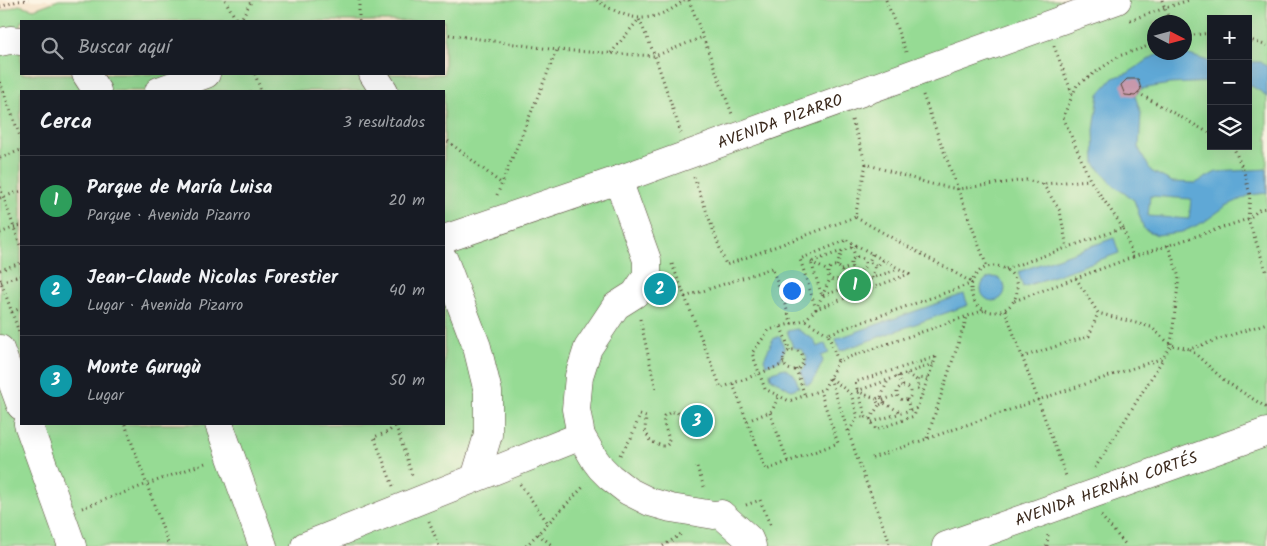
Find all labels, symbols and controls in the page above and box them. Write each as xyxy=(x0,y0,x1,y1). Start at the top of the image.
north arrow xyxy=(1147,15,1192,60)
map controls xyxy=(1207,15,1252,150)
button: + xyxy=(1207,15,1252,60)
search box xyxy=(20,20,445,75)
text: Buscar aquí xyxy=(78,33,170,63)
icon: search xyxy=(38,34,66,62)
button: − xyxy=(1207,60,1252,105)
street label: AVENIDA PIZARRO xyxy=(714,87,846,156)
button: layers xyxy=(1207,105,1252,150)
text: Cerca xyxy=(40,106,92,139)
text: 3 resultados xyxy=(343,110,425,135)
text: Parque de María Luisa xyxy=(87,173,273,203)
text: 1 xyxy=(54,188,58,213)
text: 20 m xyxy=(389,188,425,213)
text: Parque · Avenida Pizarro xyxy=(87,203,250,228)
text: Jean-Claude Nicolas Forestier xyxy=(87,263,338,293)
pin: 1 xyxy=(839,266,871,304)
pin: 2 xyxy=(644,270,676,308)
text: 2 xyxy=(51,278,61,303)
text: 40 m xyxy=(389,278,425,303)
your location xyxy=(779,278,805,304)
text: Lugar · Avenida Pizarro xyxy=(87,293,243,318)
text: Monte Gurugù xyxy=(87,353,201,383)
text: 3 xyxy=(52,368,60,393)
text: 50 m xyxy=(389,368,425,393)
text: Lugar xyxy=(87,383,124,408)
pin: 3 xyxy=(681,402,713,440)
street label: AVENIDA HERNÁN CORTÉS xyxy=(1011,445,1202,533)

